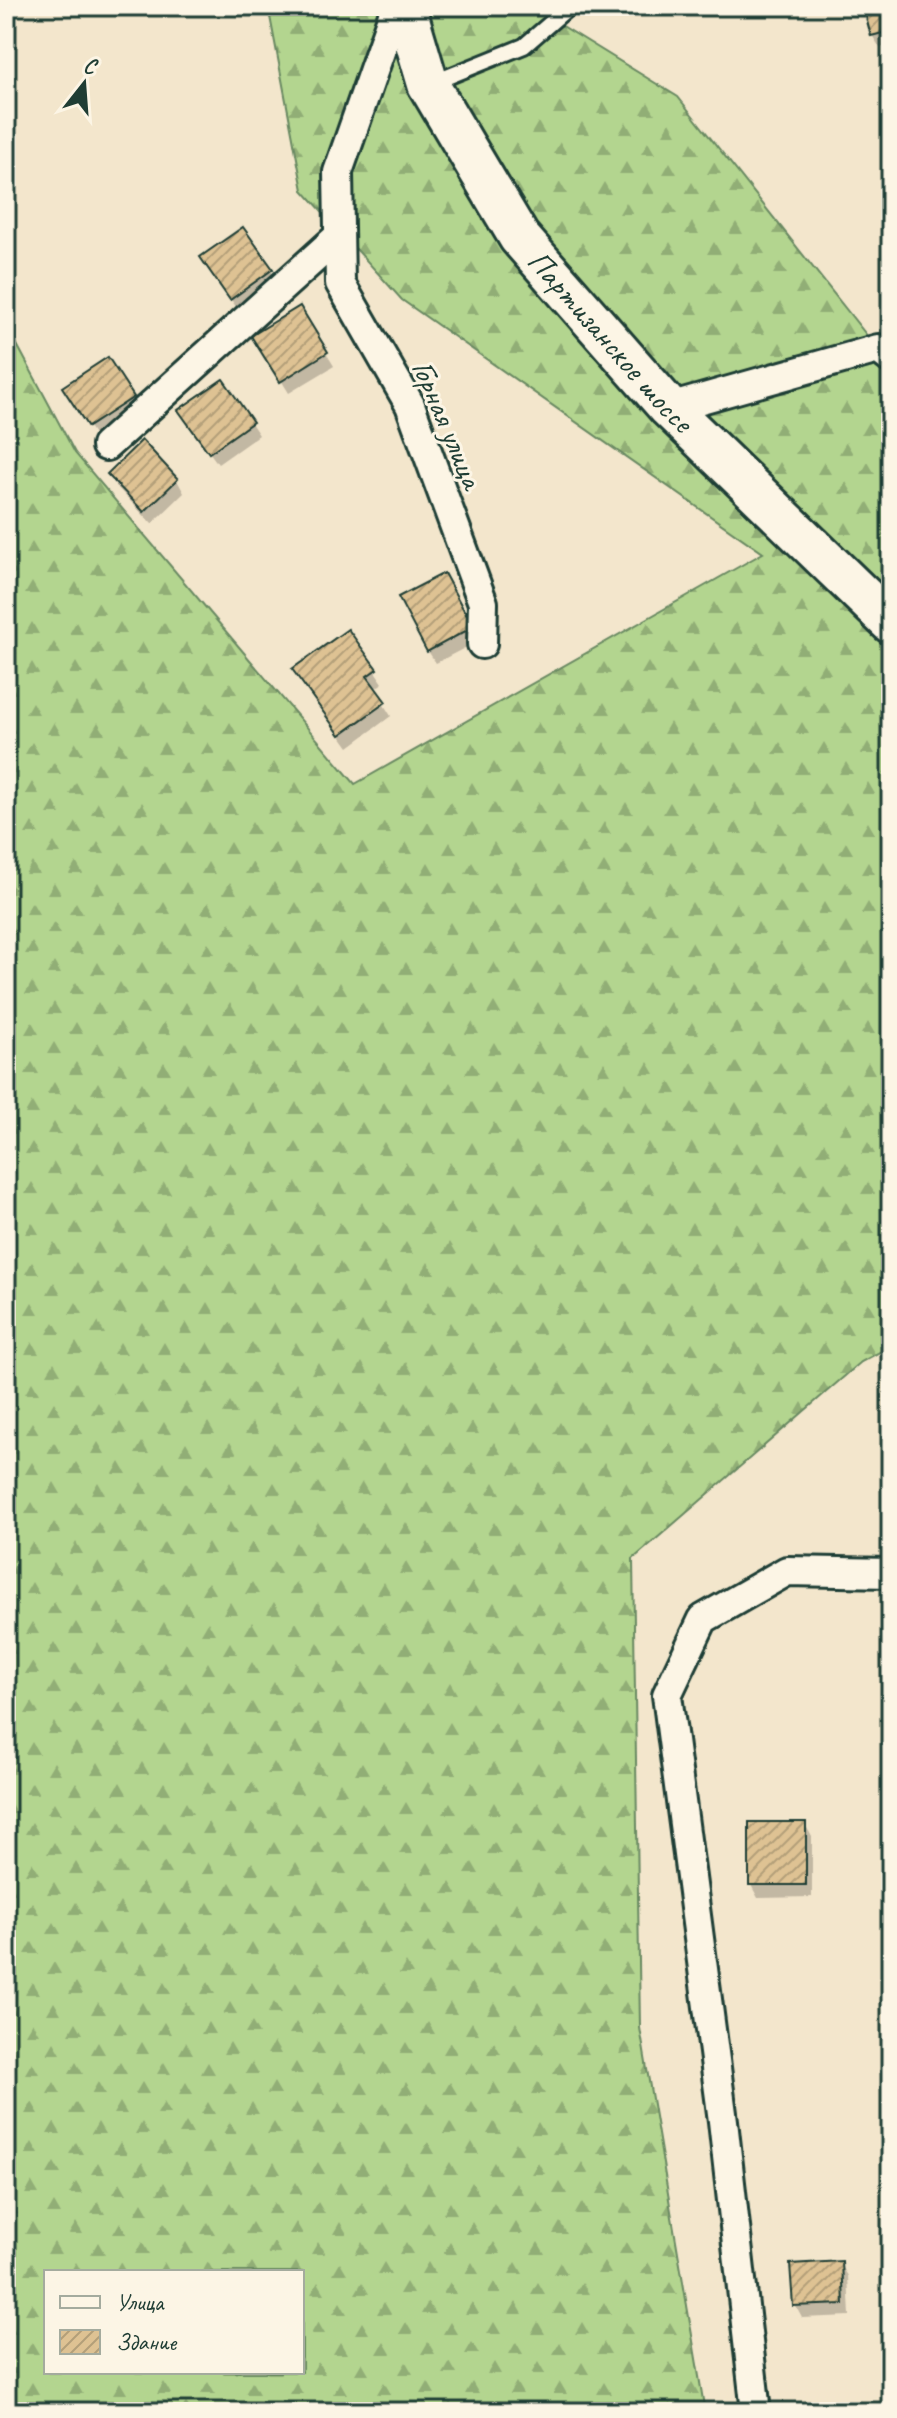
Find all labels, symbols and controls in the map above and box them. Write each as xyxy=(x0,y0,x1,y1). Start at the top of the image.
north arrow xyxy=(44,44,124,124)
text: С xyxy=(80,51,102,82)
street label: Партизанское шоссе xyxy=(519,241,704,443)
street label: Горная улица xyxy=(402,354,494,497)
legend xyxy=(44,2270,304,2374)
text: Улица xyxy=(116,2287,165,2317)
text: Здание xyxy=(116,2327,178,2357)

